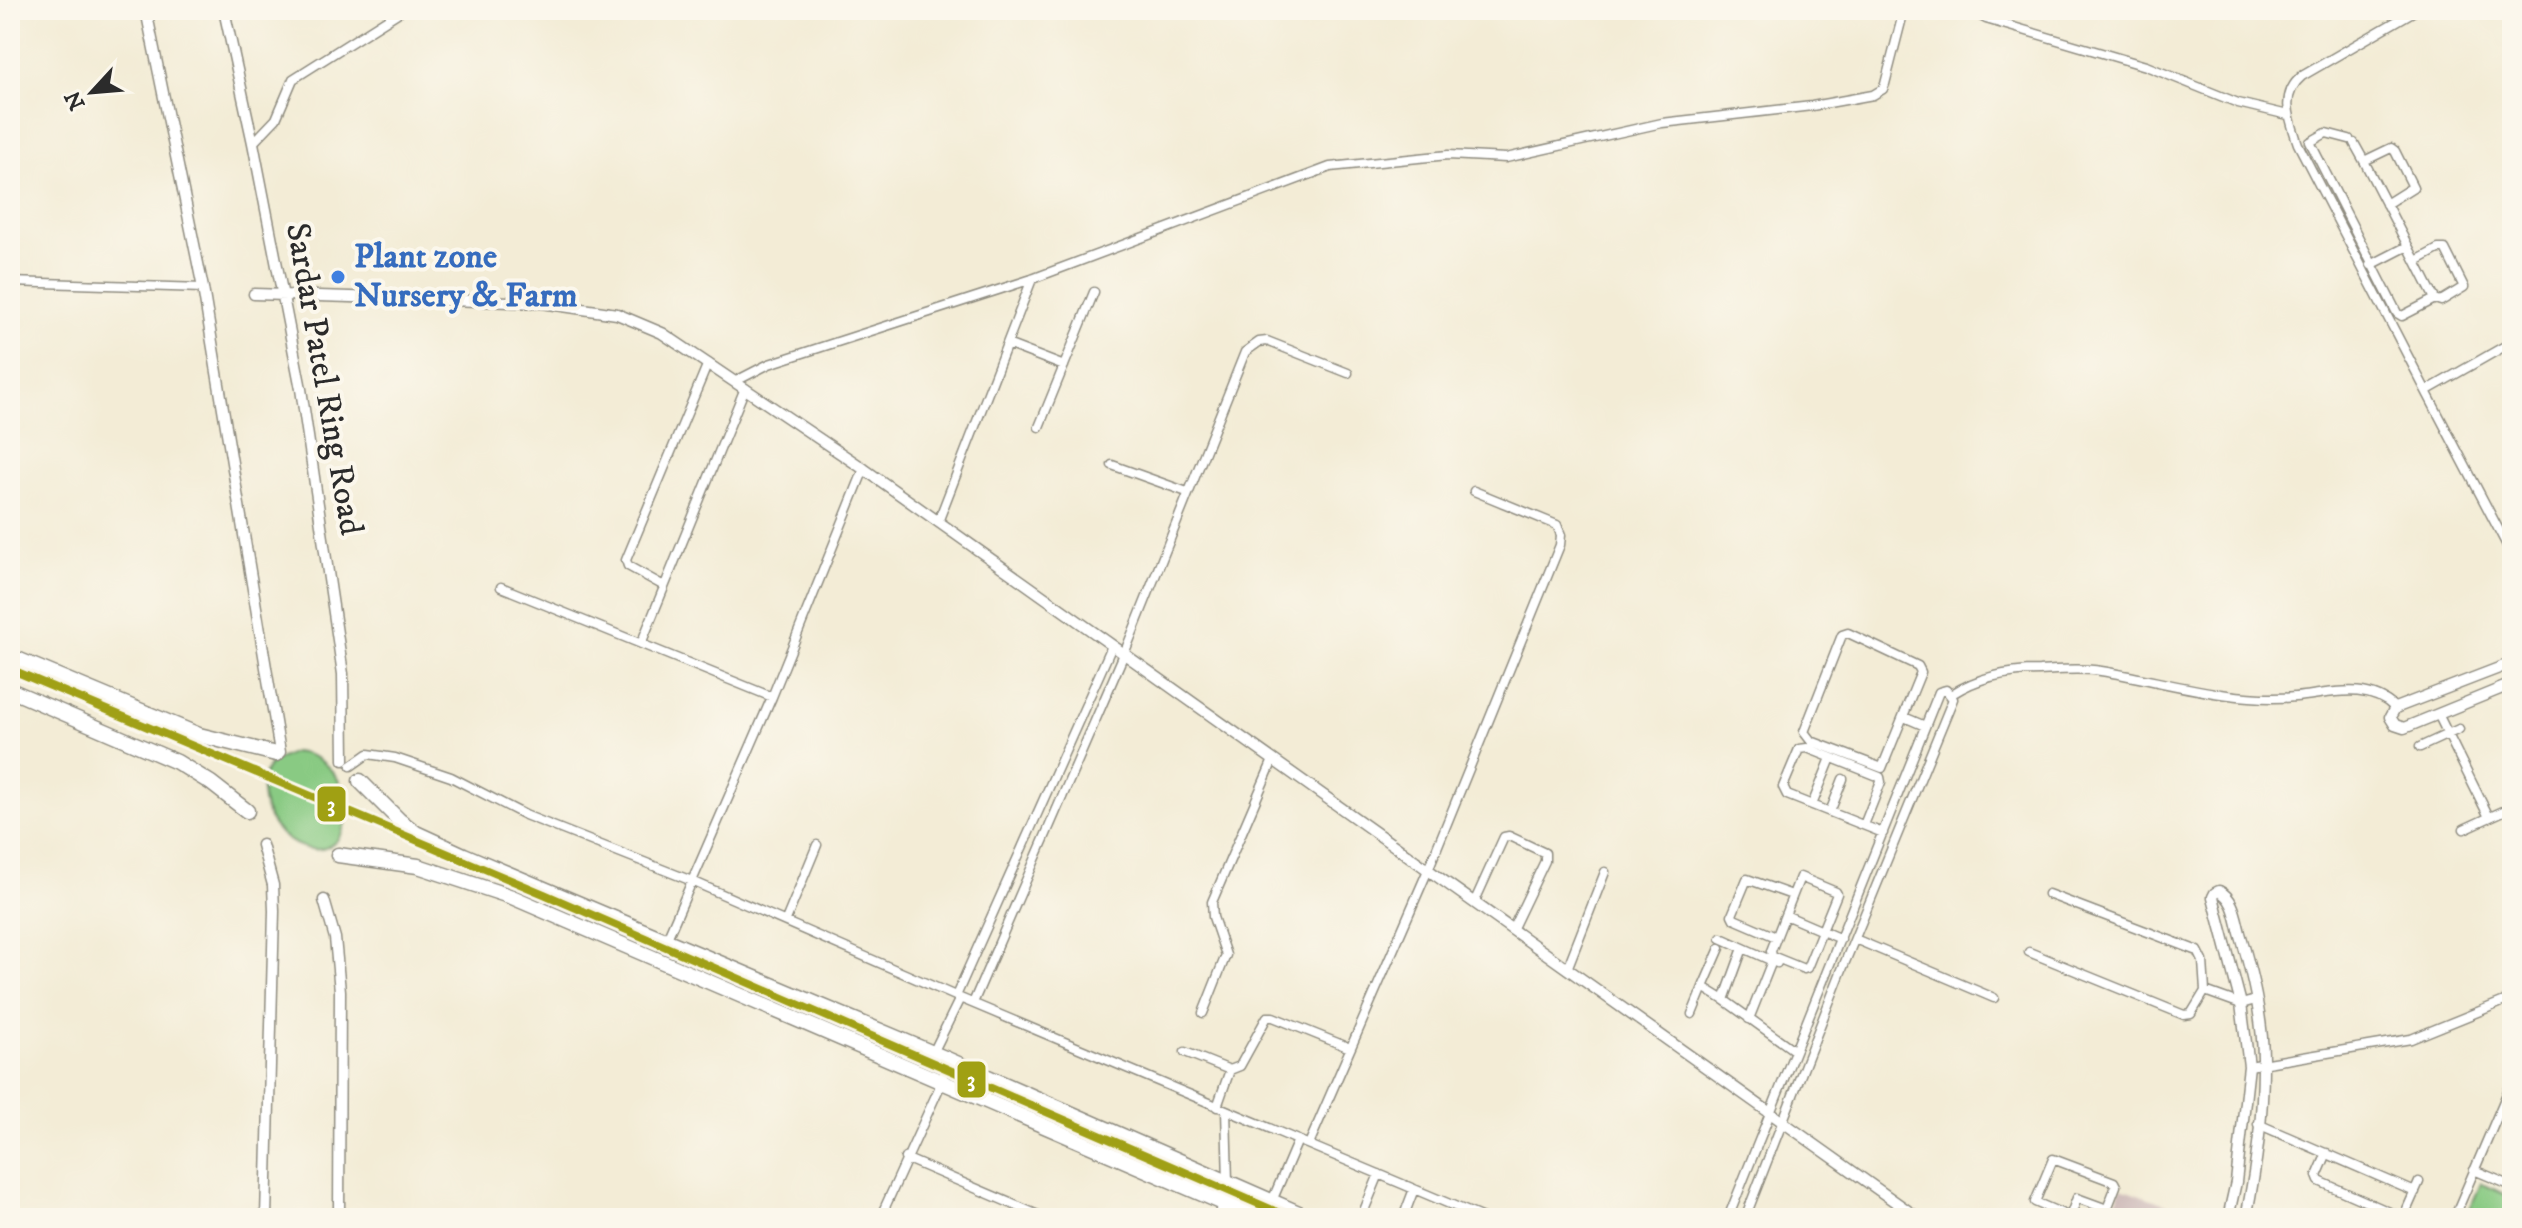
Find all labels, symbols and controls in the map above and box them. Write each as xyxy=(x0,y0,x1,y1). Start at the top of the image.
north arrow xyxy=(52,52,132,132)
text: N xyxy=(59,86,91,114)
street label: Sardar Patel Ring Road xyxy=(276,220,372,538)
place label: Plant zone Nursery & Farm xyxy=(354,236,578,317)
marker: Plant zone Nursery & Farm xyxy=(329,268,347,286)
line badge: 3 xyxy=(316,785,347,823)
text: 3 xyxy=(327,792,335,819)
line badge: 3 xyxy=(956,1060,987,1099)
text: 3 xyxy=(967,1067,975,1094)

